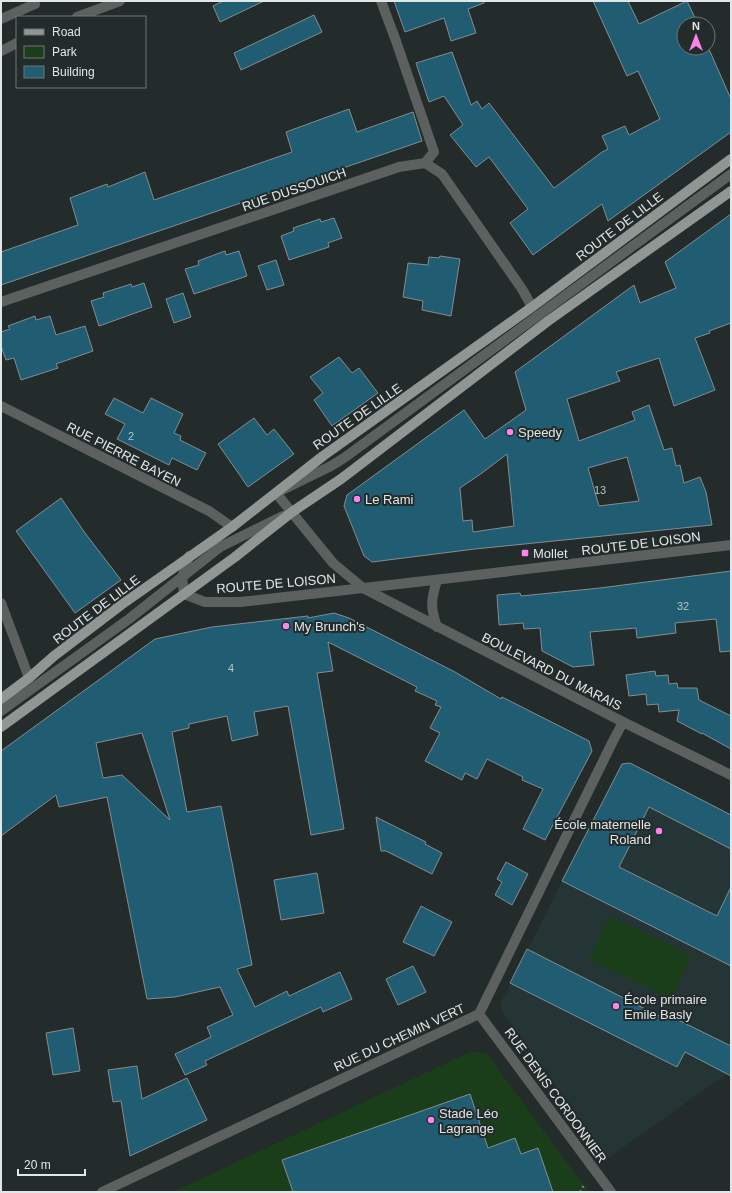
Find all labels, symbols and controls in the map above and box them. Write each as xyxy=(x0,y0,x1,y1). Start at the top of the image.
legend xyxy=(16,16,146,88)
north arrow xyxy=(676,16,716,56)
text: N xyxy=(692,20,700,32)
text: Road xyxy=(52,25,81,39)
text: Park xyxy=(52,45,78,59)
text: Building xyxy=(52,65,95,79)
street label: RUE DUSSOUICH xyxy=(240,165,348,214)
street label: ROUTE DE LILLE xyxy=(573,189,666,264)
street label: ROUTE DE LILLE xyxy=(310,380,405,453)
street label: RUE PIERRE BAYEN xyxy=(64,419,183,490)
place label: Speedy xyxy=(518,425,563,440)
marker: Speedy xyxy=(505,427,515,437)
house number: 2 xyxy=(128,430,134,442)
house number: 13 xyxy=(594,484,606,496)
place label: Le Rami xyxy=(365,492,414,507)
marker: Le Rami xyxy=(352,494,362,504)
street label: ROUTE DE LOISON xyxy=(581,529,701,558)
place label: Mollet xyxy=(533,546,568,561)
marker: Mollet xyxy=(520,548,530,558)
street label: ROUTE DE LOISON xyxy=(216,571,336,596)
street label: ROUTE DE LILLE xyxy=(50,572,143,647)
house number: 32 xyxy=(677,600,689,612)
place label: My Brunch's xyxy=(294,619,366,634)
marker: My Brunch's xyxy=(281,621,291,631)
street label: BOULEVARD DU MARAIS xyxy=(479,630,625,713)
house number: 4 xyxy=(228,662,234,674)
place label: École maternelle Roland xyxy=(554,817,651,847)
marker: École maternelle Roland xyxy=(654,826,664,836)
place label: École primaire Emile Basly xyxy=(624,992,707,1022)
street label: RUE DU CHEMIN VERT xyxy=(331,1000,467,1074)
marker: École primaire Emile Basly xyxy=(611,1001,621,1011)
street label: RUE DENIS CORDONNIER xyxy=(502,1025,610,1166)
place label: Stade Léo Lagrange xyxy=(439,1106,498,1136)
marker: Stade Léo Lagrange xyxy=(426,1115,436,1125)
scale bar xyxy=(18,1151,85,1177)
text: 20 m xyxy=(24,1158,51,1172)

